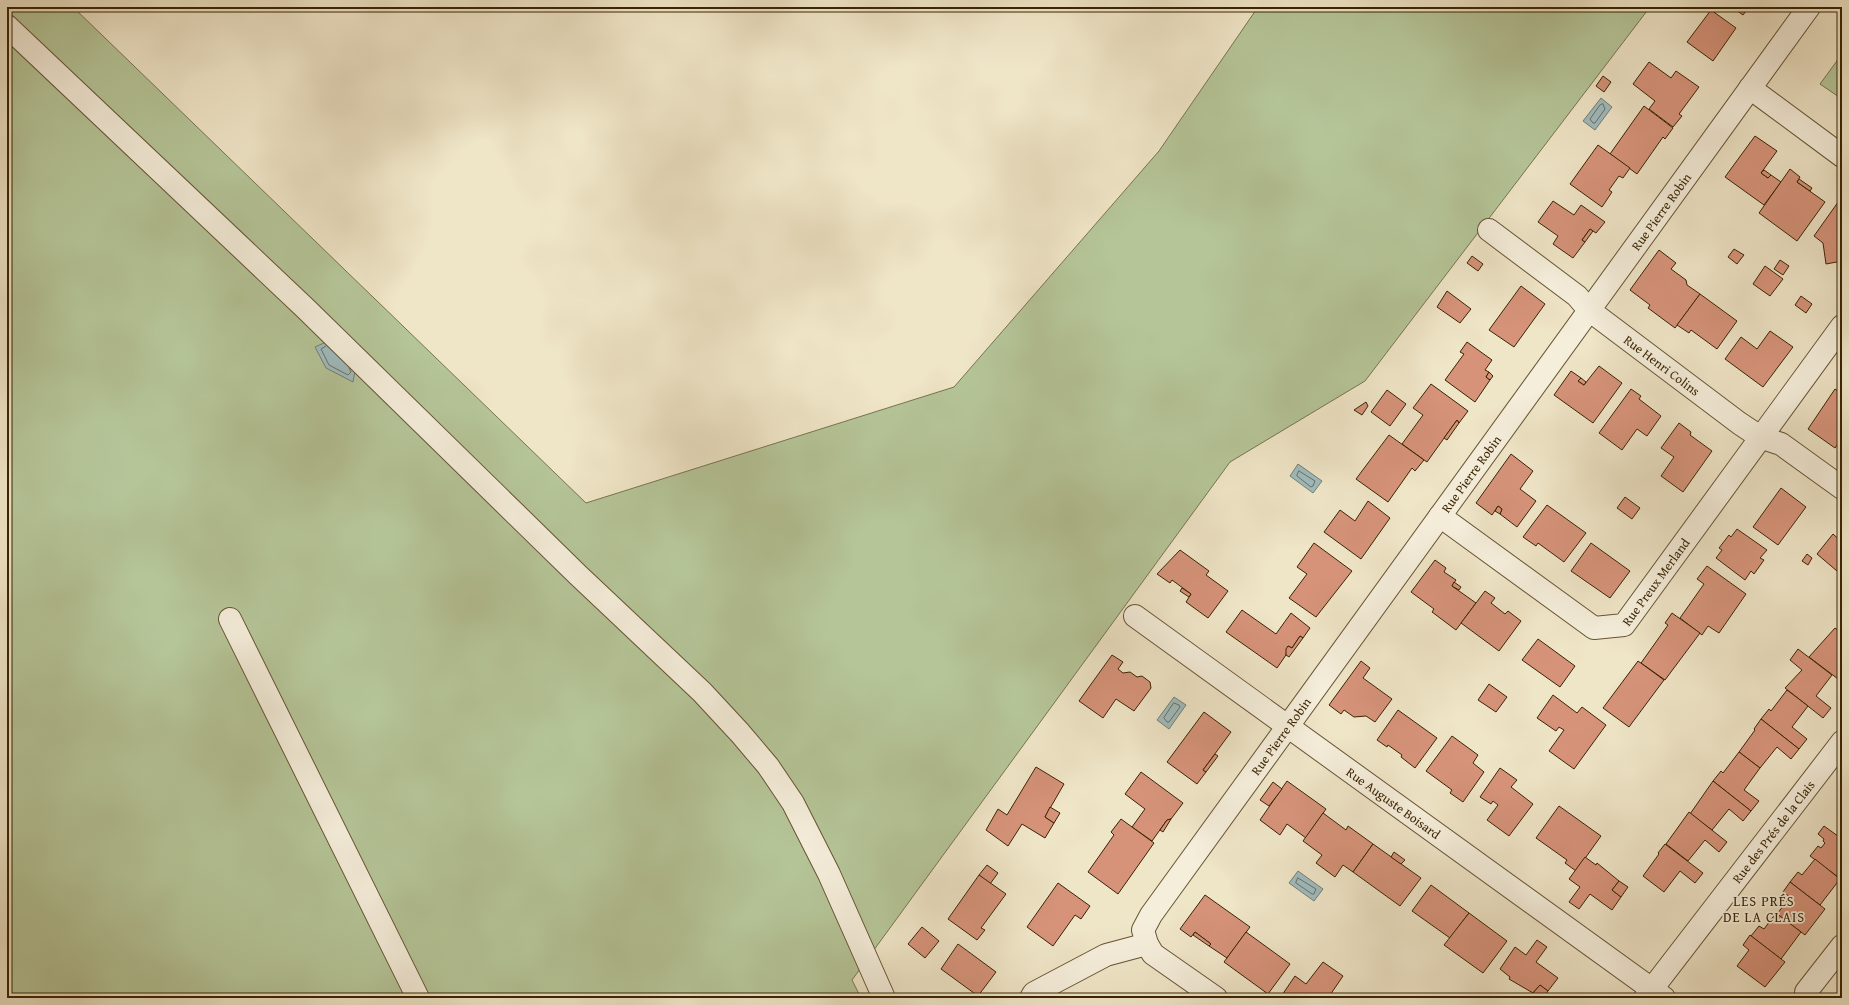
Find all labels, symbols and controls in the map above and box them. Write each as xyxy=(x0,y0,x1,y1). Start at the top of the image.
street label: Rue Pierre Robin xyxy=(1627,168,1696,254)
street label: Rue Henri Colins xyxy=(1620,331,1704,400)
street label: Rue Pierre Robin xyxy=(1437,431,1506,517)
street label: Rue Preux Merland xyxy=(1617,534,1694,630)
street label: Rue Pierre Robin xyxy=(1246,693,1316,779)
street label: Rue Auguste Boisard xyxy=(1342,763,1444,844)
street label: Rue des Prés de la Clais xyxy=(1728,776,1819,887)
district label: LES PRÉS DE LA CLAIS xyxy=(1723,891,1805,927)

